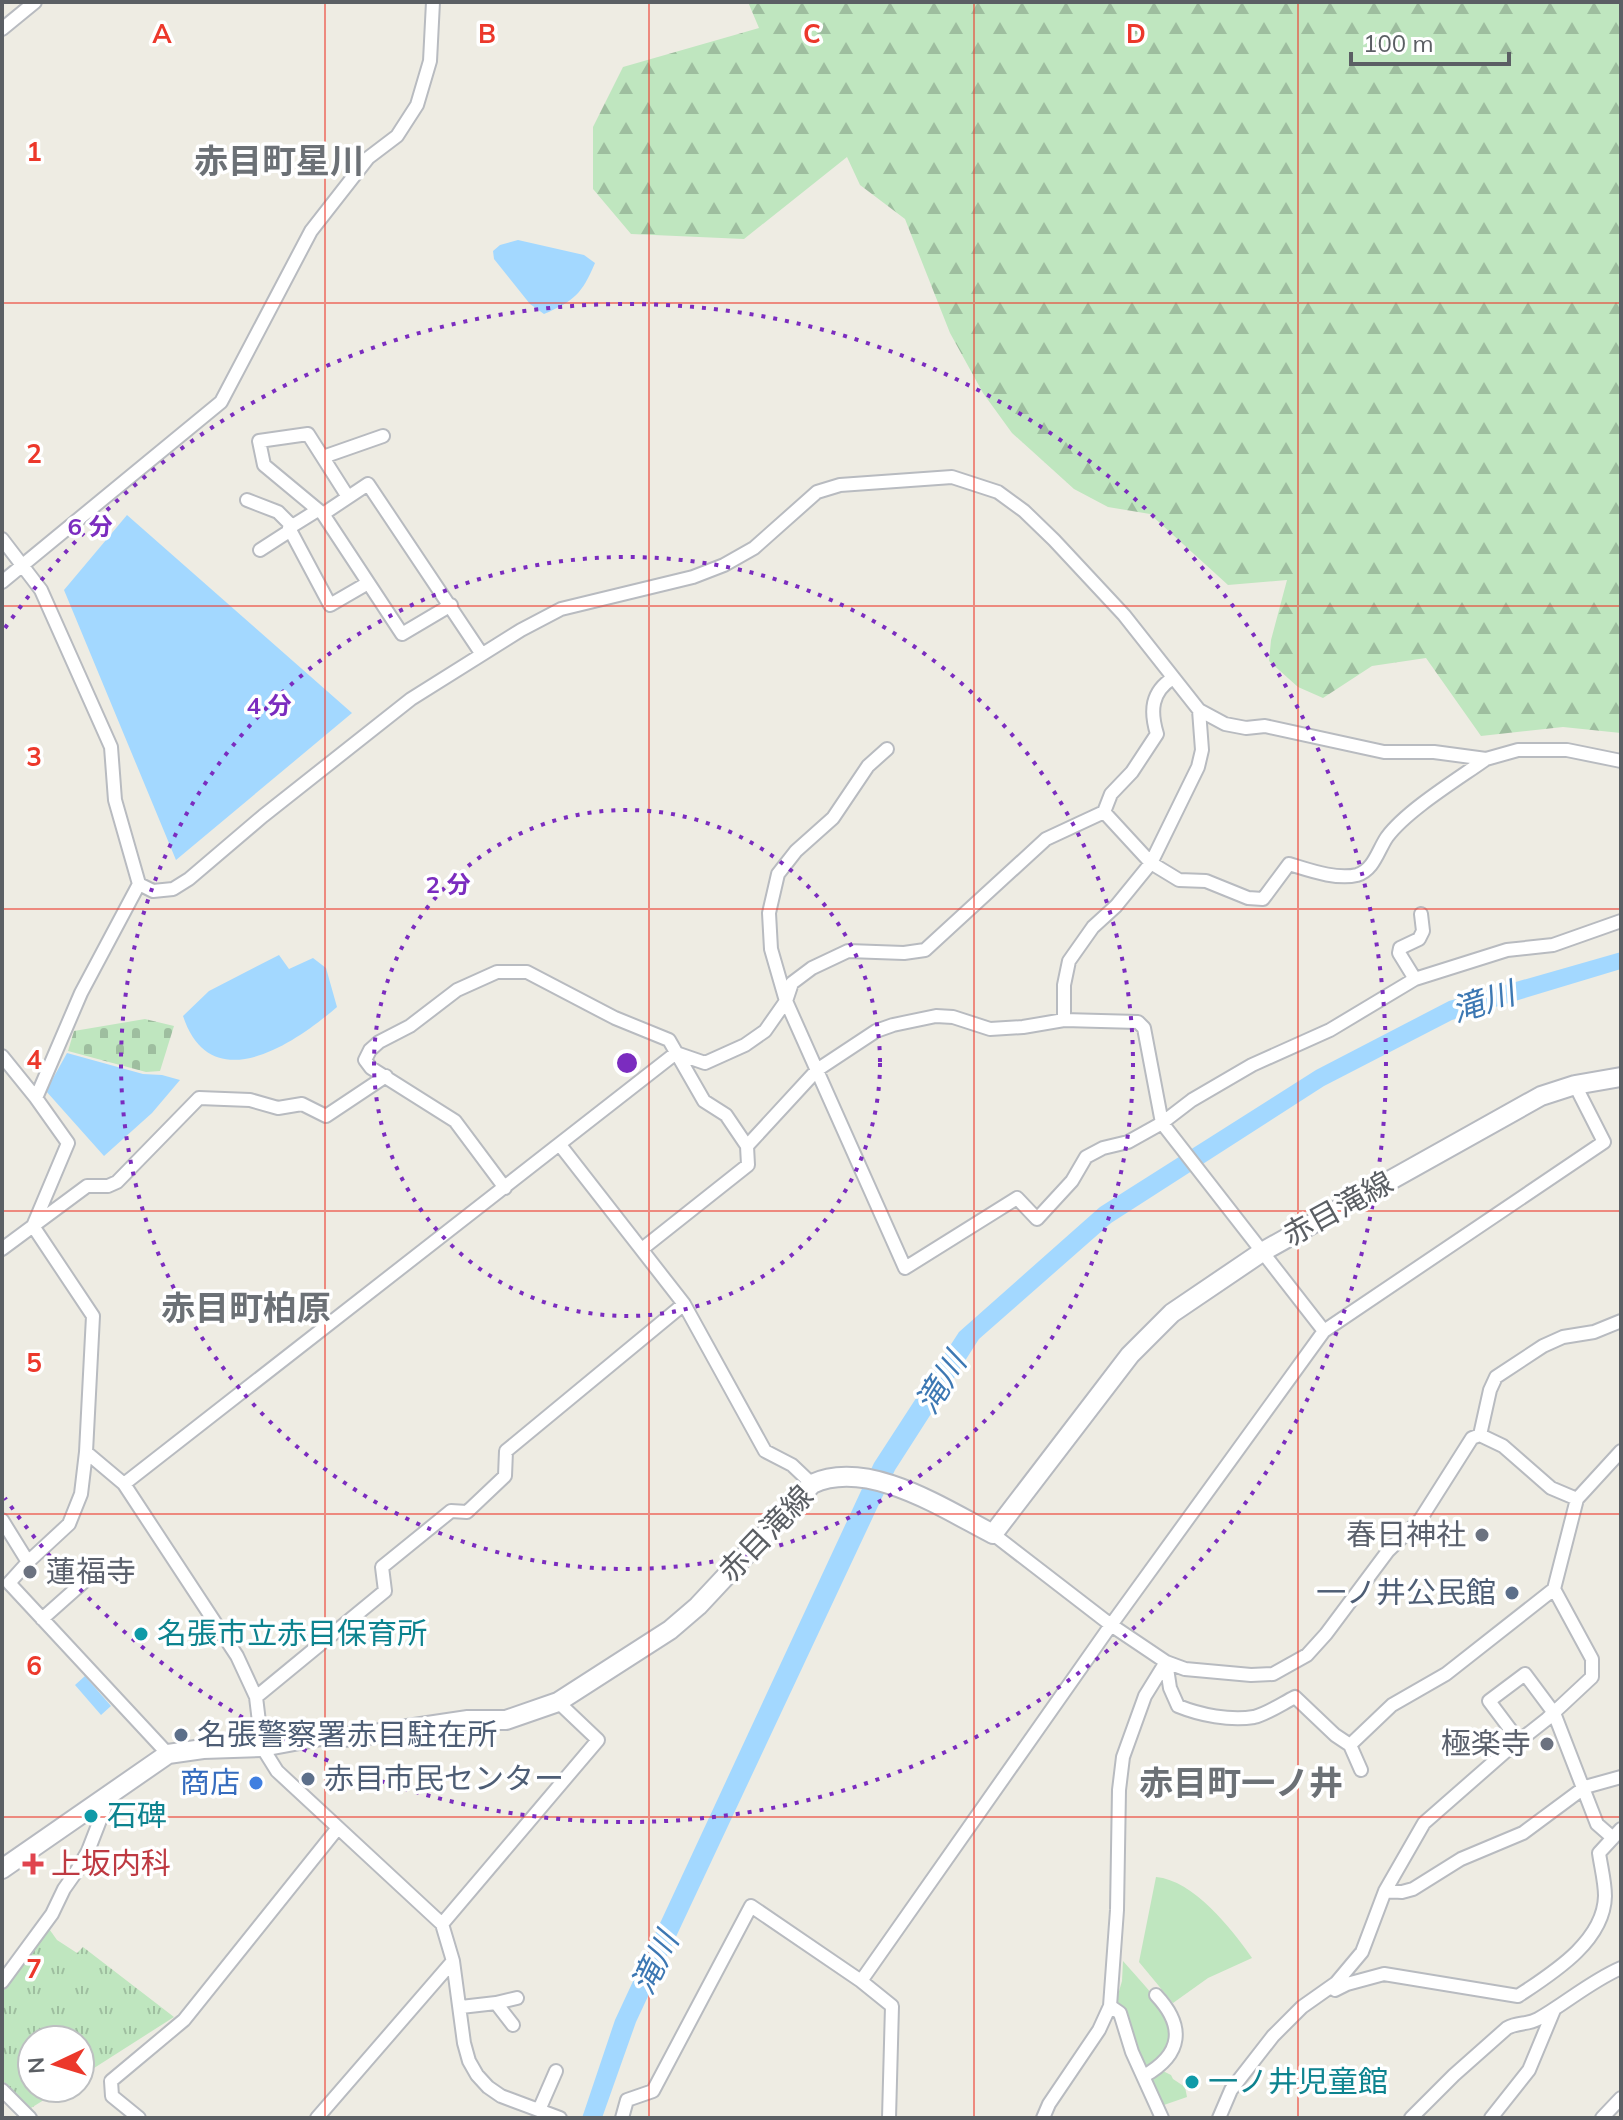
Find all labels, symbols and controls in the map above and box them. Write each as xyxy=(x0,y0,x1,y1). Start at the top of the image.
scale bar xyxy=(1351,16,1509,66)
text: A xyxy=(152,17,172,50)
text: B xyxy=(478,17,496,50)
text: C xyxy=(803,17,821,50)
text: D xyxy=(1126,17,1146,50)
text: 100 m xyxy=(1363,28,1434,58)
text: 1 xyxy=(26,135,42,168)
district label: 赤目町星川 xyxy=(194,139,364,182)
text: 2 xyxy=(26,437,42,470)
text: 6 分 xyxy=(68,511,112,541)
text: 4 分 xyxy=(247,690,291,720)
text: 3 xyxy=(26,740,42,773)
text: 2 分 xyxy=(426,869,470,899)
water label: 滝川 xyxy=(1446,971,1522,1030)
text: 4 xyxy=(26,1043,42,1076)
centre of rings xyxy=(613,1049,641,1077)
street label: 赤目滝線 xyxy=(1276,1162,1399,1254)
district label: 赤目町柏原 xyxy=(161,1286,331,1329)
water label: 滝川 xyxy=(906,1342,976,1420)
text: 5 xyxy=(26,1346,42,1379)
street label: 赤目滝線 xyxy=(710,1477,821,1590)
place label: 春日神社 xyxy=(1346,1515,1466,1553)
marker: 春日神社 xyxy=(1473,1526,1491,1544)
place label: 蓮福寺 xyxy=(46,1552,136,1590)
marker: 蓮福寺 xyxy=(21,1563,39,1581)
place label: 一ノ井公民館 xyxy=(1316,1573,1496,1611)
marker: 一ノ井公民館 xyxy=(1503,1584,1521,1602)
place label: 名張市立赤目保育所 xyxy=(157,1614,427,1652)
marker: 名張市立赤目保育所 xyxy=(132,1625,150,1643)
text: 6 xyxy=(26,1649,42,1682)
place label: 名張警察署赤目駐在所 xyxy=(197,1715,497,1753)
place label: 極楽寺 xyxy=(1441,1724,1531,1762)
marker: 名張警察署赤目駐在所 xyxy=(172,1726,190,1744)
marker: 極楽寺 xyxy=(1538,1735,1556,1753)
place label: 赤目市民センター xyxy=(324,1759,564,1797)
district label: 赤目町一ノ井 xyxy=(1139,1761,1343,1804)
place label: 商店 xyxy=(180,1763,240,1801)
marker: 赤目市民センター xyxy=(299,1770,317,1788)
marker: 商店 xyxy=(247,1774,265,1792)
place label: 石碑 xyxy=(107,1796,167,1834)
marker: 石碑 xyxy=(82,1807,100,1825)
place label: 上坂内科 xyxy=(51,1844,171,1882)
marker: 上坂内科 xyxy=(22,1853,44,1875)
water label: 滝川 xyxy=(622,1922,687,2000)
text: 7 xyxy=(26,1952,42,1985)
north arrow xyxy=(16,2024,96,2104)
text: N xyxy=(22,2056,51,2075)
place label: 一ノ井児童館 xyxy=(1208,2062,1388,2100)
marker: 一ノ井児童館 xyxy=(1183,2073,1201,2091)

